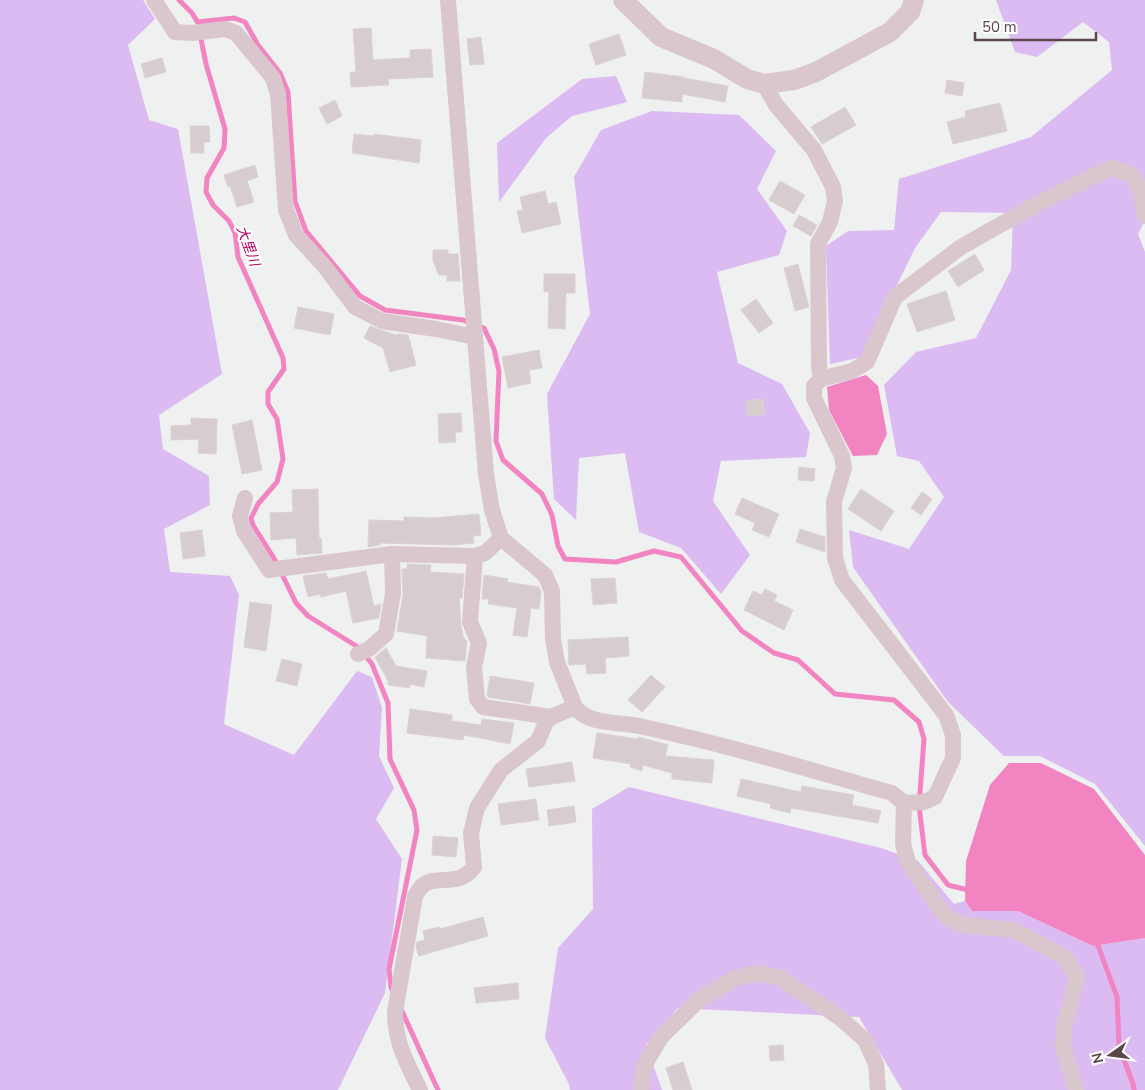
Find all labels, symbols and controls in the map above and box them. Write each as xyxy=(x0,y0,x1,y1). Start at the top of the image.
scale bar xyxy=(975,10,1096,42)
text: 50 m xyxy=(982,17,1017,37)
water label: 大里川 xyxy=(232,223,265,271)
north arrow xyxy=(1085,1030,1135,1080)
text: N xyxy=(1087,1051,1108,1065)

